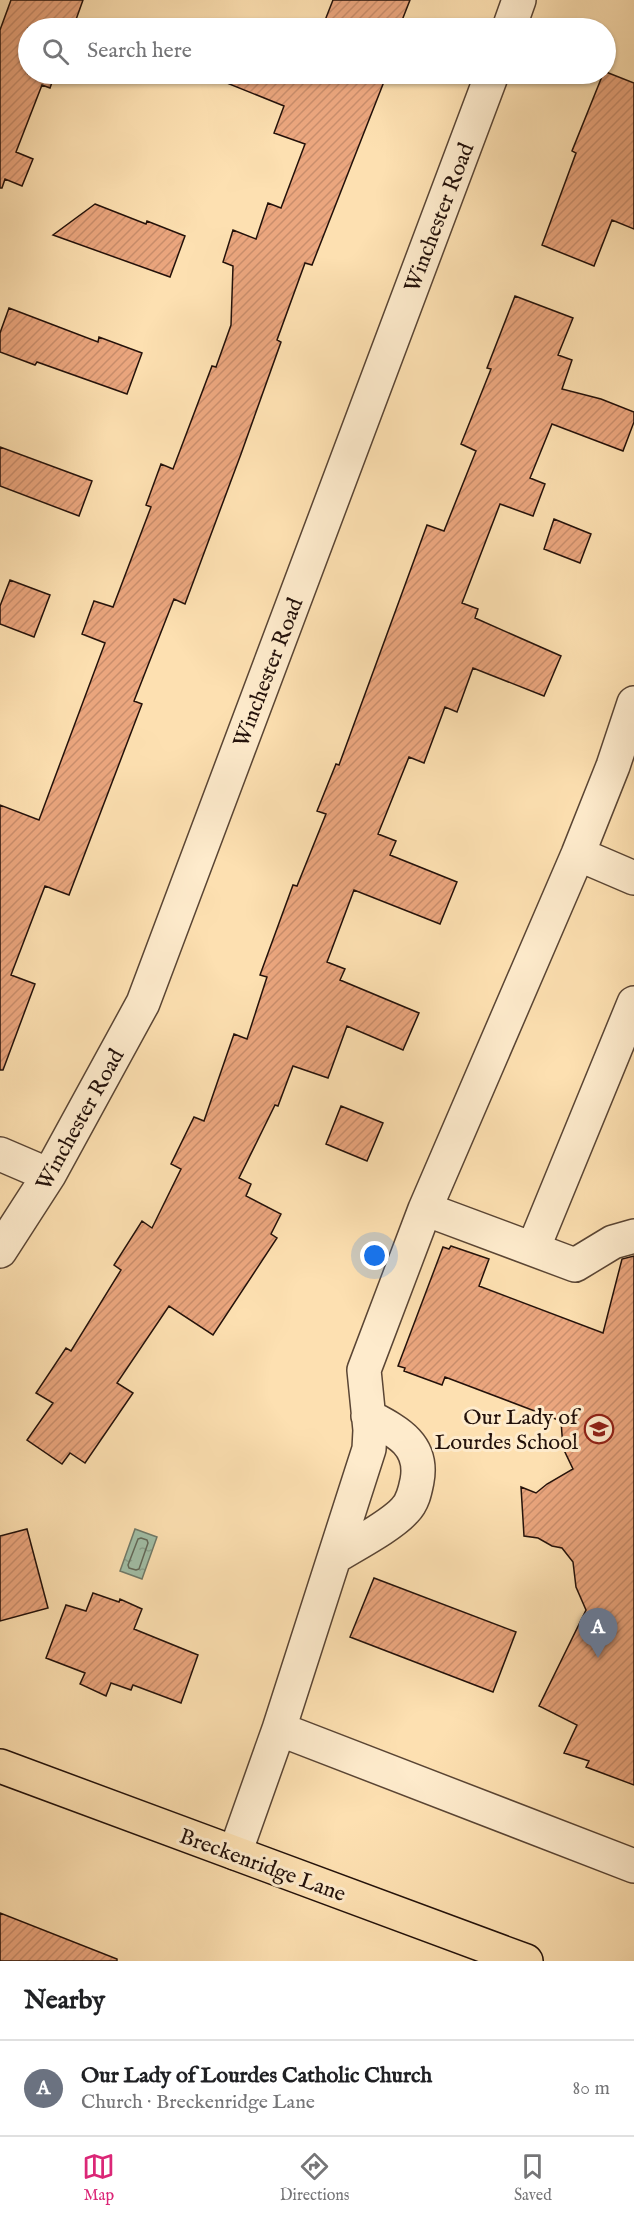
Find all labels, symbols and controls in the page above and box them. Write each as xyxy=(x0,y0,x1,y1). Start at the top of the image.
search box xyxy=(18,18,616,84)
icon: search xyxy=(39,35,72,68)
text: Search here xyxy=(87,37,192,65)
street label: Winchester Road xyxy=(399,139,481,296)
street label: Winchester Road xyxy=(228,594,310,751)
street label: Winchester Road xyxy=(30,1044,131,1196)
your location xyxy=(360,1241,389,1270)
place label: Our Lady of Lourdes School xyxy=(435,1404,582,1457)
school or university icon: Our Lady of Lourdes School xyxy=(583,1413,615,1445)
pin: A xyxy=(578,1608,618,1658)
street label: Breckenridge Lane xyxy=(175,1823,349,1909)
text: Nearby xyxy=(24,1984,105,2017)
text: Our Lady of Lourdes Catholic Church xyxy=(81,2062,432,2090)
text: A xyxy=(37,2076,50,2101)
text: 80 m xyxy=(573,2076,610,2101)
text: Church · Breckenridge Lane xyxy=(81,2090,315,2115)
tab: Map xyxy=(82,2150,115,2206)
tab: Directions xyxy=(280,2150,349,2206)
tab: Saved xyxy=(514,2150,552,2206)

